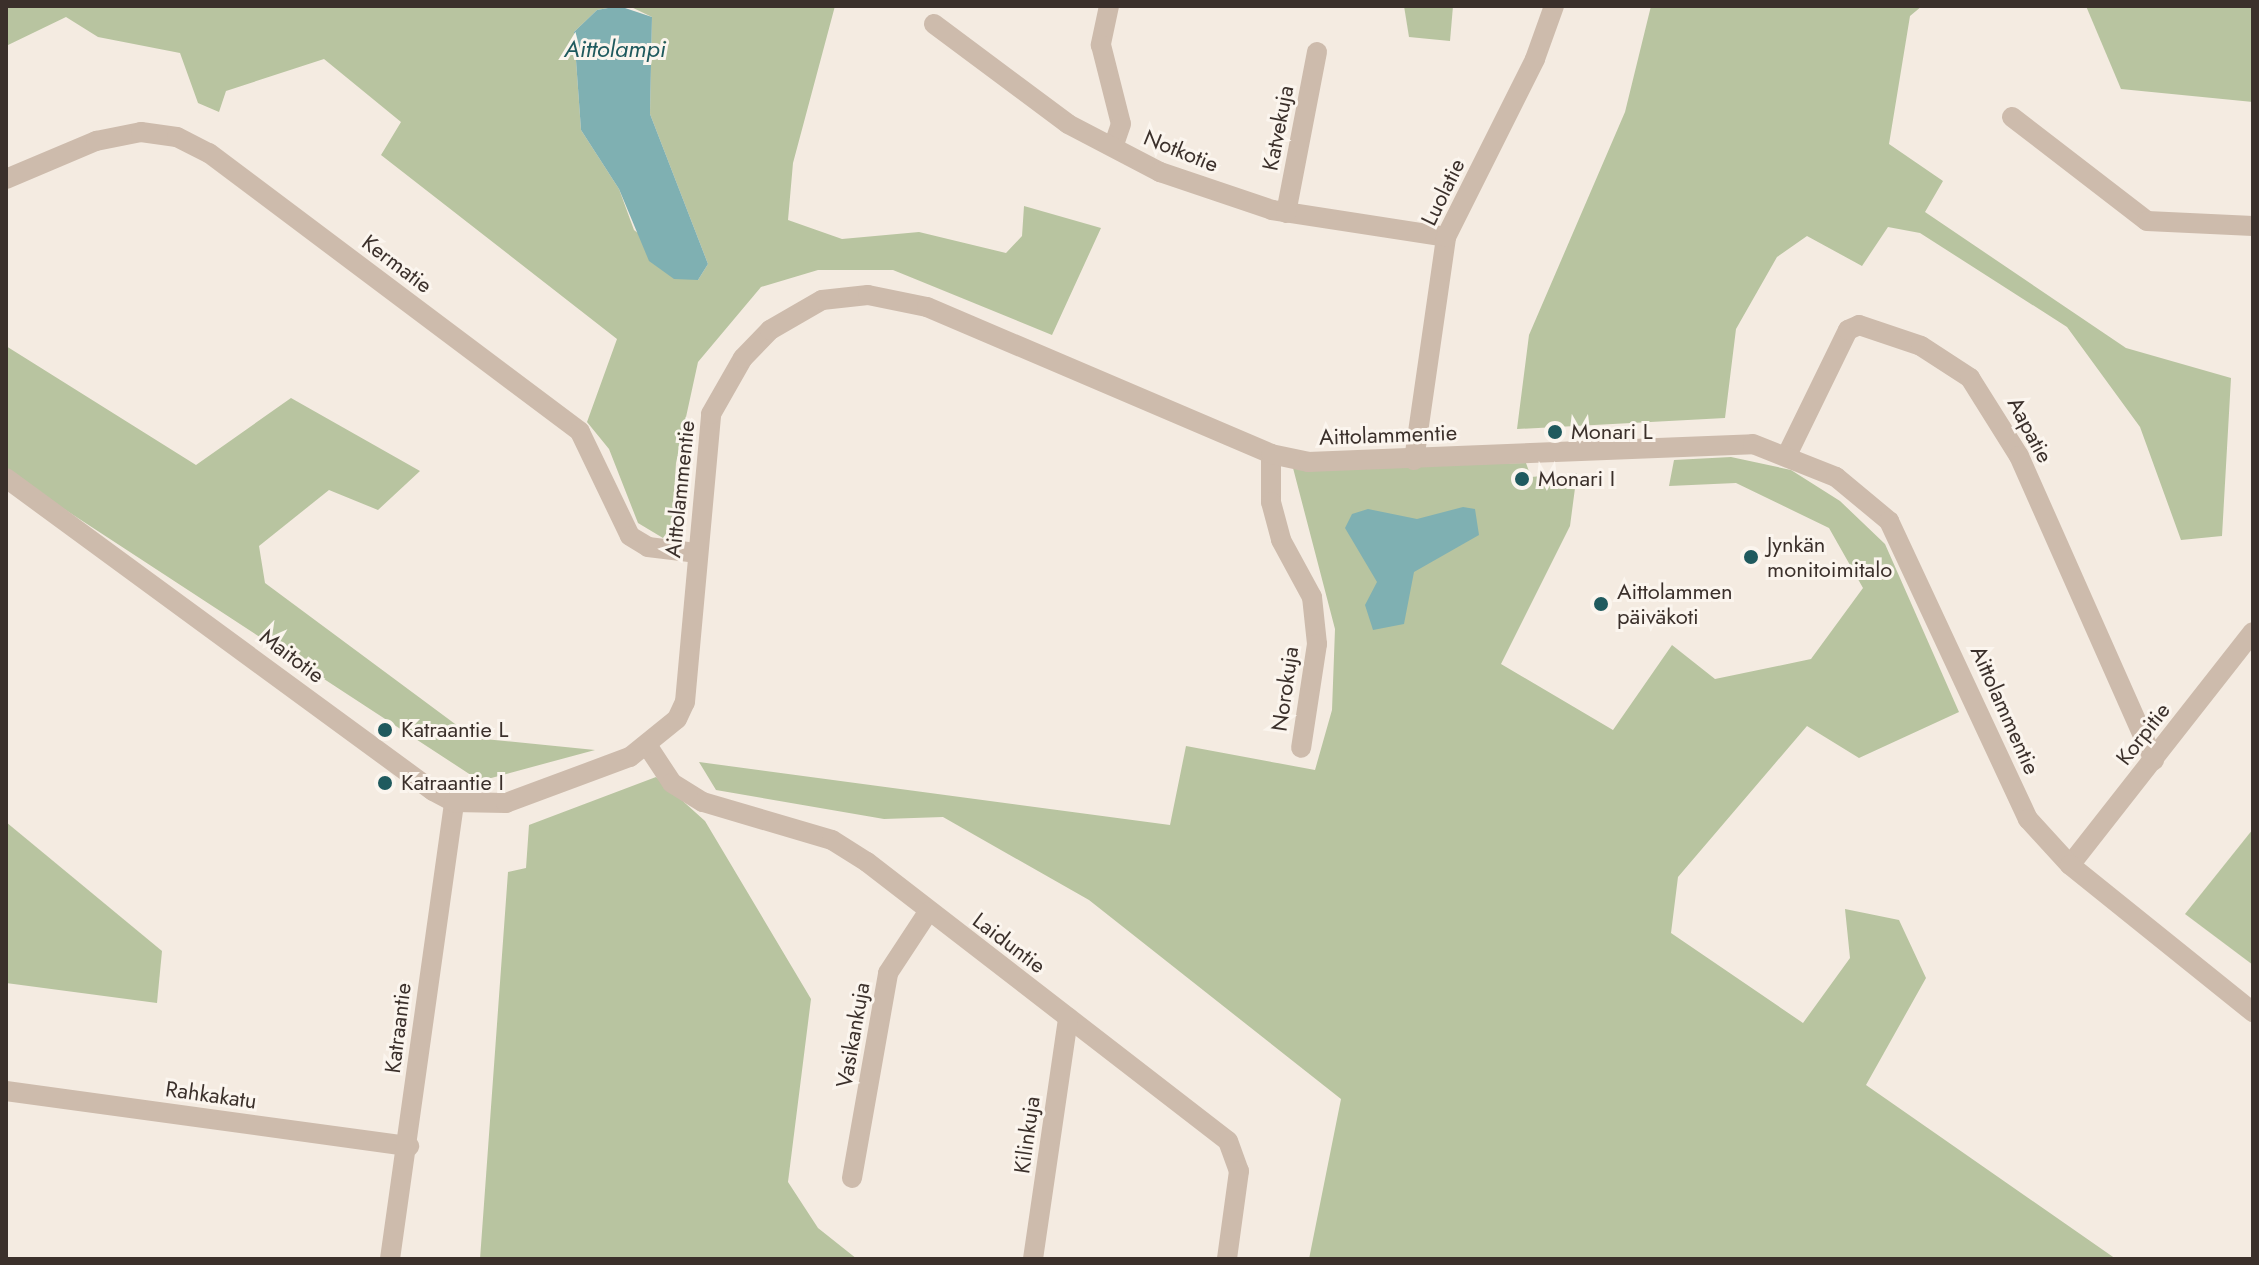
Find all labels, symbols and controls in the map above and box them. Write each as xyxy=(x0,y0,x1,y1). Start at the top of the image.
water label: Aittolampi xyxy=(564,35,666,63)
street label: Katvekuja xyxy=(1257,83,1299,173)
street label: Notkotie xyxy=(1140,124,1222,178)
street label: Luolatie xyxy=(1416,154,1470,230)
street label: Kermatie xyxy=(357,229,437,299)
street label: Aapatie xyxy=(2002,393,2058,467)
street label: Aittolammentie xyxy=(660,419,700,559)
street label: Aittolammentie xyxy=(1319,419,1457,451)
place label: Monari L xyxy=(1571,419,1653,445)
marker: Monari L xyxy=(1546,423,1564,441)
place label: Monari I xyxy=(1538,466,1615,492)
marker: Monari I xyxy=(1513,470,1531,488)
place label: Jynkän monitoimitalo xyxy=(1767,531,1892,582)
marker: Jynkän monitoimitalo xyxy=(1742,548,1760,566)
place label: Aittolammen päiväkoti xyxy=(1617,578,1733,630)
marker: Aittolammen päiväkoti xyxy=(1592,595,1610,613)
street label: Maitotie xyxy=(255,623,329,689)
street label: Aittolammentie xyxy=(1965,642,2045,778)
street label: Norokuja xyxy=(1266,645,1304,733)
street label: Korpitie xyxy=(2110,698,2176,770)
place label: Katraantie L xyxy=(401,717,508,743)
marker: Katraantie L xyxy=(376,721,394,739)
place label: Katraantie I xyxy=(401,770,504,796)
marker: Katraantie I xyxy=(376,774,394,792)
street label: Laiduntie xyxy=(967,907,1051,979)
street label: Vasikankuja xyxy=(831,980,875,1090)
street label: Katraantie xyxy=(379,981,417,1075)
street label: Rahkakatu xyxy=(164,1076,258,1114)
street label: Kilinkuja xyxy=(1009,1095,1045,1175)

